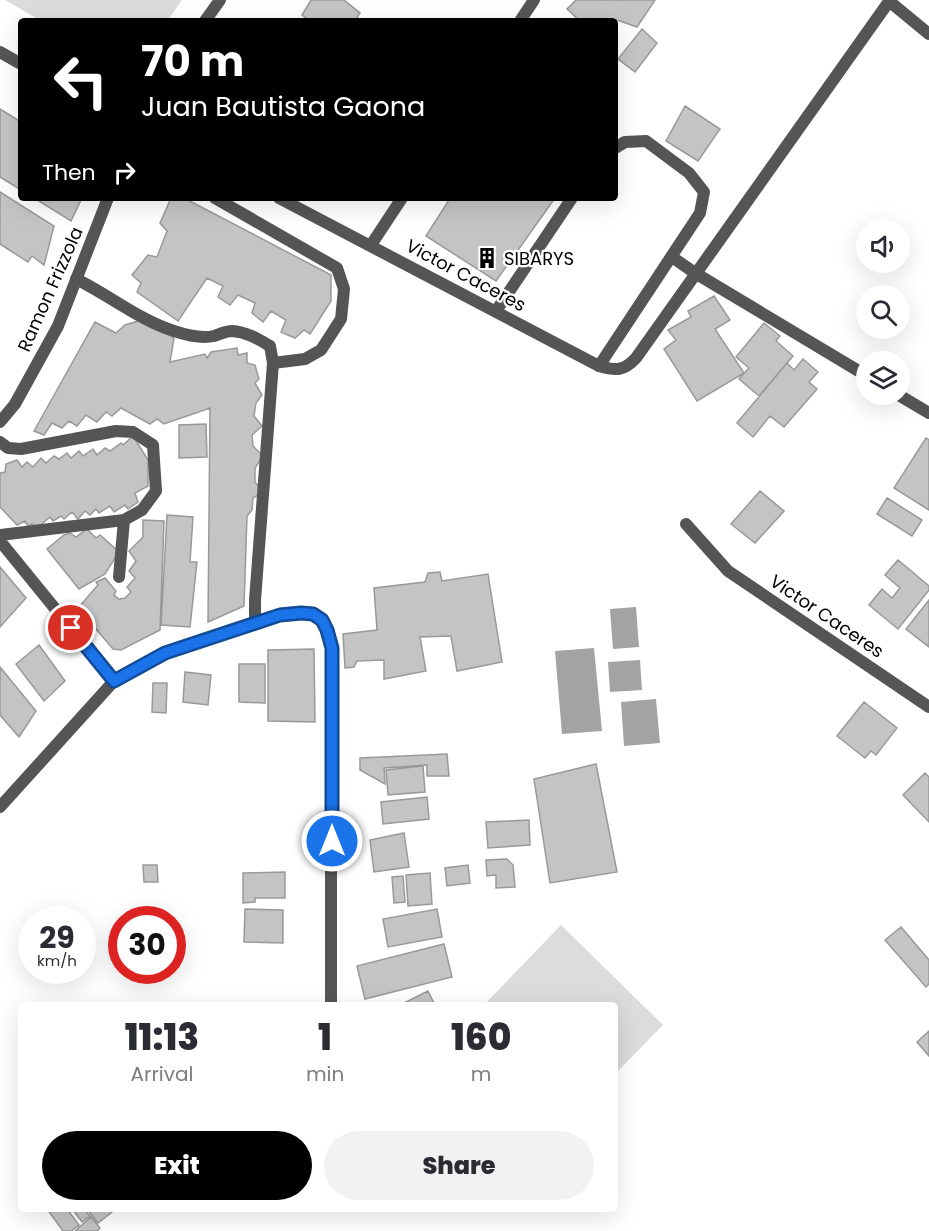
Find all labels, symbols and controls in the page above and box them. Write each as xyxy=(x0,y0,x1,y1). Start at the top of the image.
text: 70 m xyxy=(141,32,244,91)
icon: left xyxy=(42,42,120,120)
text: Juan Bautista Gaona xyxy=(141,88,425,125)
icon: right xyxy=(108,156,141,189)
text: Then xyxy=(42,157,96,188)
map controls xyxy=(856,219,910,405)
button: sound xyxy=(856,219,910,273)
street label: Ramon Frizzola xyxy=(11,223,89,355)
street label: Victor Caceres xyxy=(402,233,530,317)
building icon: SIBARYS xyxy=(475,246,499,270)
place label: SIBARYS xyxy=(504,246,574,271)
button: search xyxy=(856,285,910,339)
button: layers xyxy=(856,351,910,405)
street label: Victor Caceres xyxy=(765,569,889,663)
pin xyxy=(45,602,96,653)
icon: arrive xyxy=(54,611,87,644)
position arrow xyxy=(300,809,364,873)
speed limit sign: 30 xyxy=(108,906,186,984)
text: 29 xyxy=(39,916,75,959)
text: km/h xyxy=(37,950,77,971)
text: 11:13 xyxy=(125,1012,199,1063)
text: 1 xyxy=(318,1012,332,1063)
text: 160 xyxy=(451,1012,511,1063)
text: Arrival xyxy=(130,1060,193,1088)
text: min xyxy=(306,1060,344,1088)
text: m xyxy=(471,1060,491,1088)
button: Exit xyxy=(42,1131,312,1200)
button: Share xyxy=(324,1131,594,1200)

